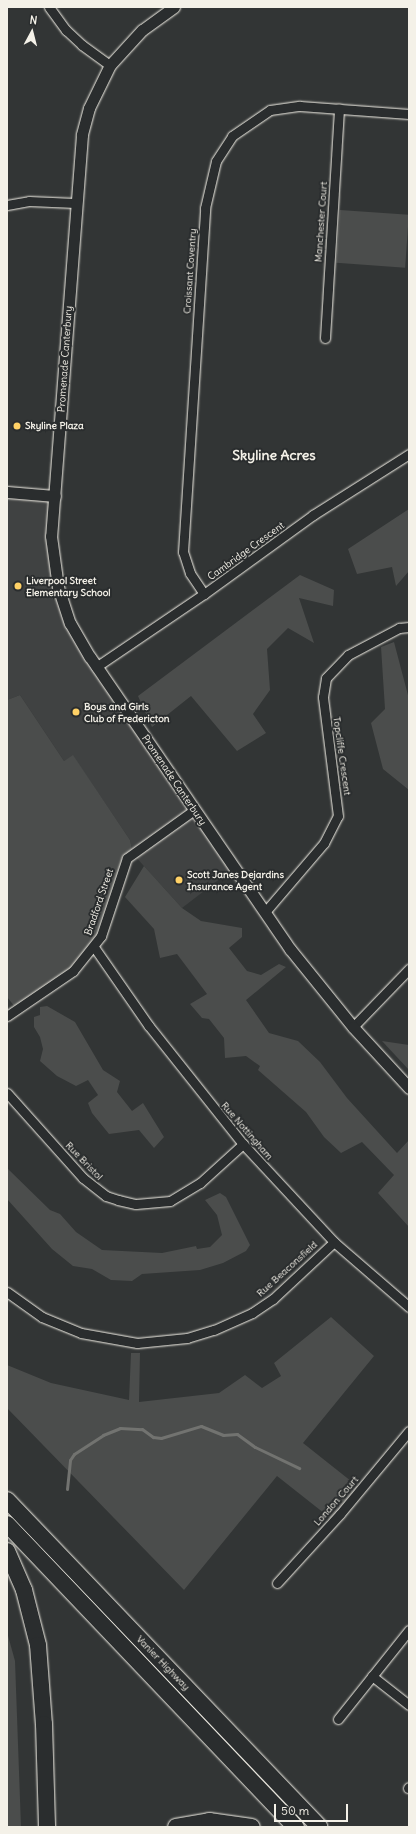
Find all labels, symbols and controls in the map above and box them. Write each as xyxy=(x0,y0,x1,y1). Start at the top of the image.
north arrow xyxy=(12,12,52,52)
text: N xyxy=(29,13,38,27)
street label: Manchester Court xyxy=(312,181,330,263)
street label: Croissant Coventry xyxy=(181,228,199,314)
street label: Promenade Canterbury xyxy=(55,305,75,413)
place label: Skyline Plaza xyxy=(25,420,84,432)
marker: Skyline Plaza xyxy=(12,421,22,431)
district label: Skyline Acres xyxy=(232,447,316,463)
street label: Cambridge Crescent xyxy=(205,519,287,583)
place label: Liverpool Street Elementary School xyxy=(26,574,110,598)
marker: Liverpool Street Elementary School xyxy=(13,581,23,591)
place label: Boys and Girls Club of Fredericton xyxy=(84,700,170,724)
marker: Boys and Girls Club of Fredericton xyxy=(71,707,81,717)
street label: Topcliffe Crescent xyxy=(331,716,353,796)
street label: Promenade Canterbury xyxy=(139,732,209,828)
street label: Bradford Street xyxy=(82,867,116,937)
place label: Scott Janes Dejardins Insurance Agent xyxy=(187,868,284,892)
marker: Scott Janes Dejardins Insurance Agent xyxy=(174,875,184,885)
street label: Rue Nottingham xyxy=(219,1100,275,1162)
street label: Rue Bristol xyxy=(63,1139,105,1183)
street label: Rue Beaconsfield xyxy=(254,1239,320,1299)
street label: London Court xyxy=(311,1474,361,1528)
street label: Vanier Highway xyxy=(134,1633,192,1693)
scale bar xyxy=(276,1796,350,1822)
text: 50 m xyxy=(281,1803,309,1818)

